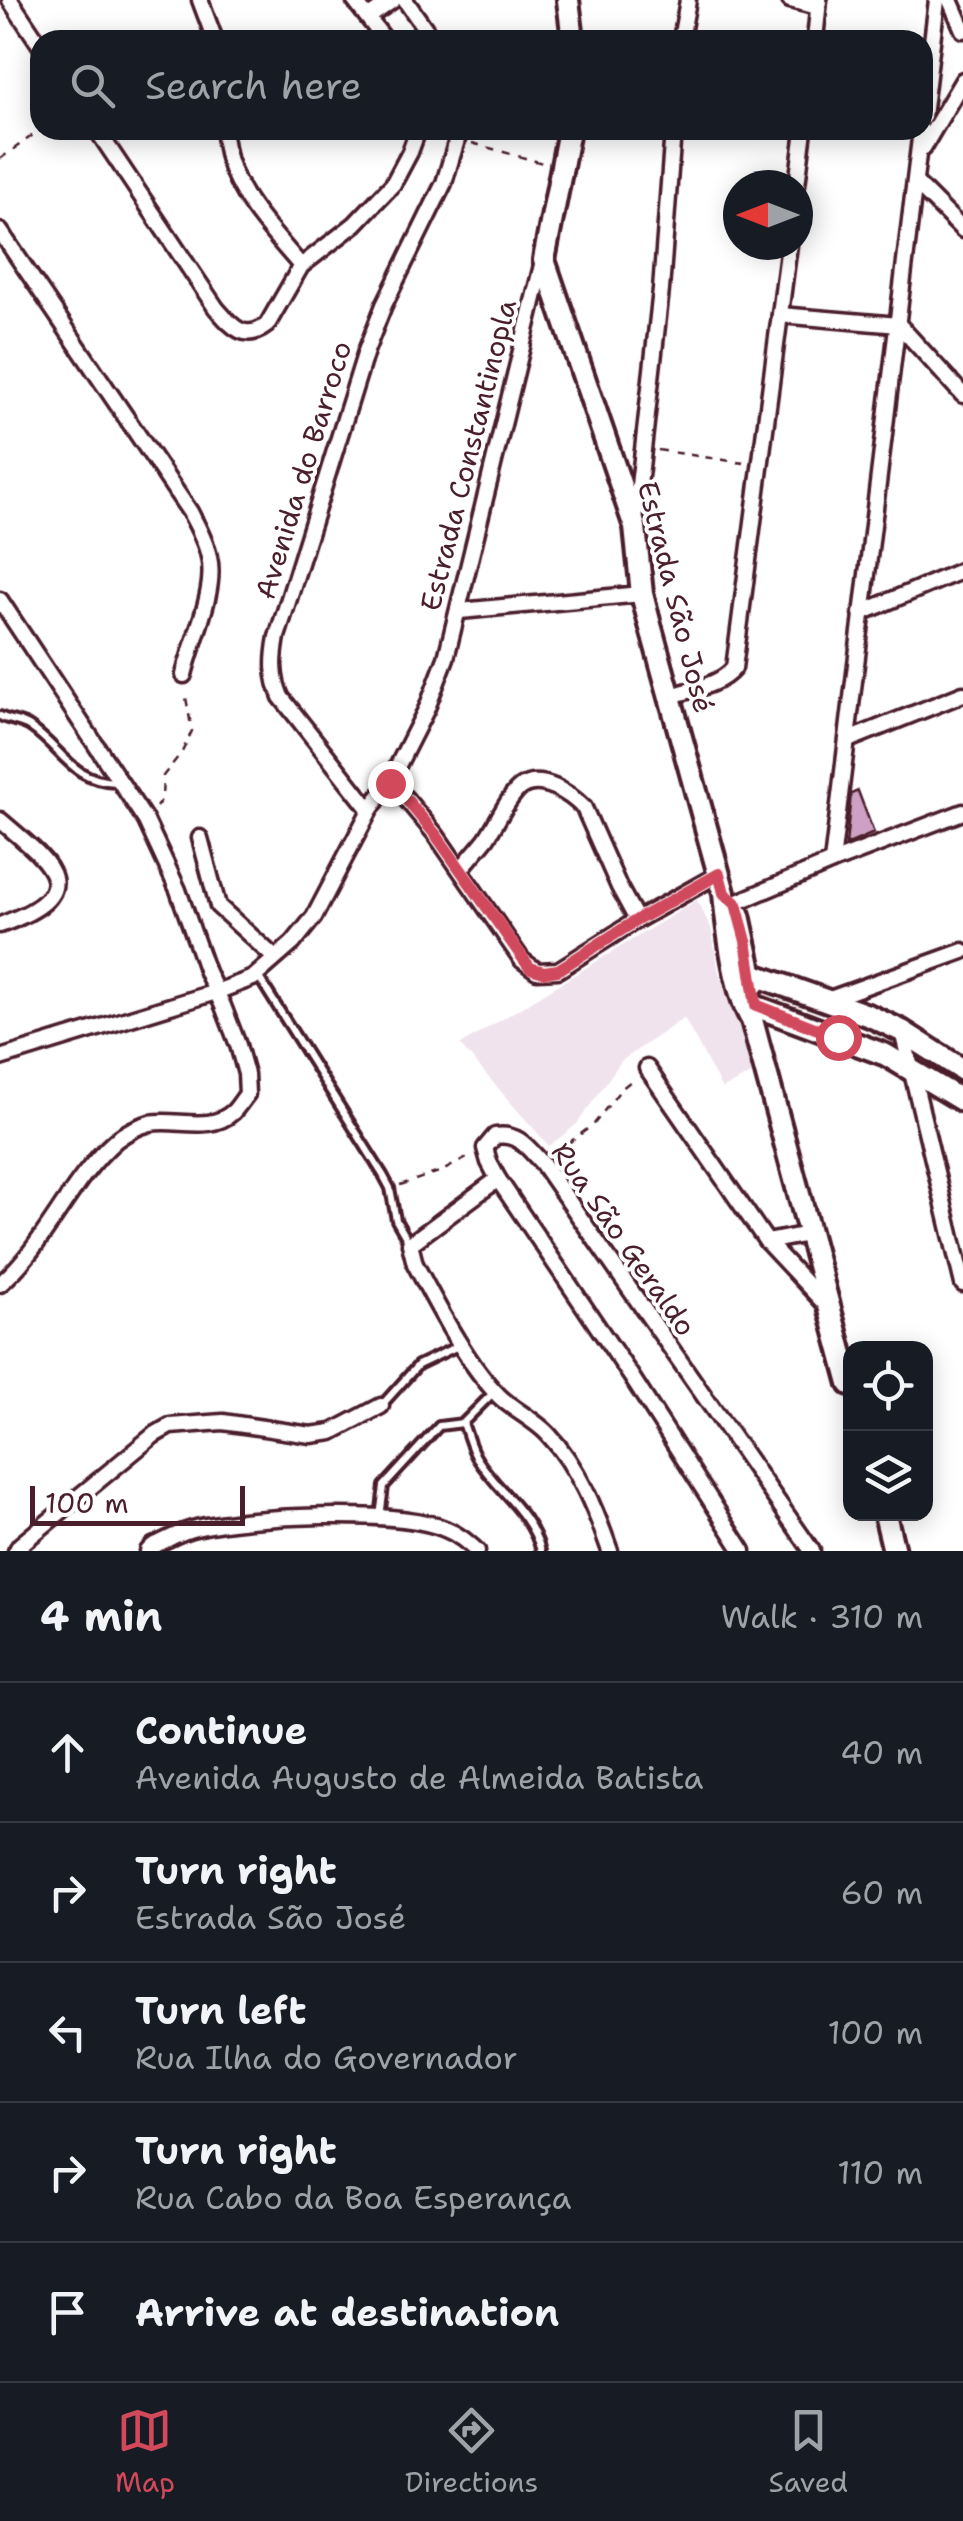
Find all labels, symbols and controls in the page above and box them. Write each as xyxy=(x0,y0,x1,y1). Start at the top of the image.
search box xyxy=(30,30,933,140)
icon: search xyxy=(65,58,120,113)
text: Search here xyxy=(145,60,362,111)
north arrow xyxy=(723,170,813,260)
street label: Estrada Constantinopla xyxy=(411,295,525,615)
street label: Avenida do Barroco xyxy=(246,336,360,604)
street label: Estrada São José xyxy=(629,477,723,717)
route end xyxy=(368,761,414,807)
route start xyxy=(816,1015,862,1061)
street label: Rua São Geraldo xyxy=(543,1135,705,1343)
map controls xyxy=(843,1341,933,1521)
button: locate xyxy=(843,1341,933,1431)
button: layers xyxy=(843,1431,933,1521)
scale bar xyxy=(30,1481,245,1526)
text: 100 m xyxy=(45,1484,129,1522)
text: 4 min xyxy=(40,1588,162,1644)
text: Walk · 310 m xyxy=(721,1595,923,1638)
text: Continue xyxy=(135,1705,307,1756)
icon: ahead xyxy=(40,1725,95,1780)
text: 40 m xyxy=(840,1731,923,1774)
text: Avenida Augusto de Almeida Batista xyxy=(135,1756,703,1799)
text: Turn right xyxy=(135,1845,337,1896)
icon: right xyxy=(40,1865,95,1920)
text: 60 m xyxy=(841,1871,923,1914)
text: Estrada São José xyxy=(135,1896,406,1939)
text: Turn left xyxy=(135,1985,307,2036)
icon: left xyxy=(40,2005,95,2060)
text: 100 m xyxy=(827,2011,923,2054)
text: Rua Ilha do Governador xyxy=(135,2036,518,2079)
text: Turn right xyxy=(135,2125,337,2176)
icon: right xyxy=(40,2145,95,2200)
text: 110 m xyxy=(837,2151,923,2194)
text: Rua Cabo da Boa Esperança xyxy=(135,2176,571,2219)
icon: arrive xyxy=(40,2285,95,2340)
text: Arrive at destination xyxy=(135,2287,559,2338)
tab: Map xyxy=(115,2403,175,2501)
tab: Directions xyxy=(405,2403,538,2501)
tab: Saved xyxy=(768,2403,848,2501)

